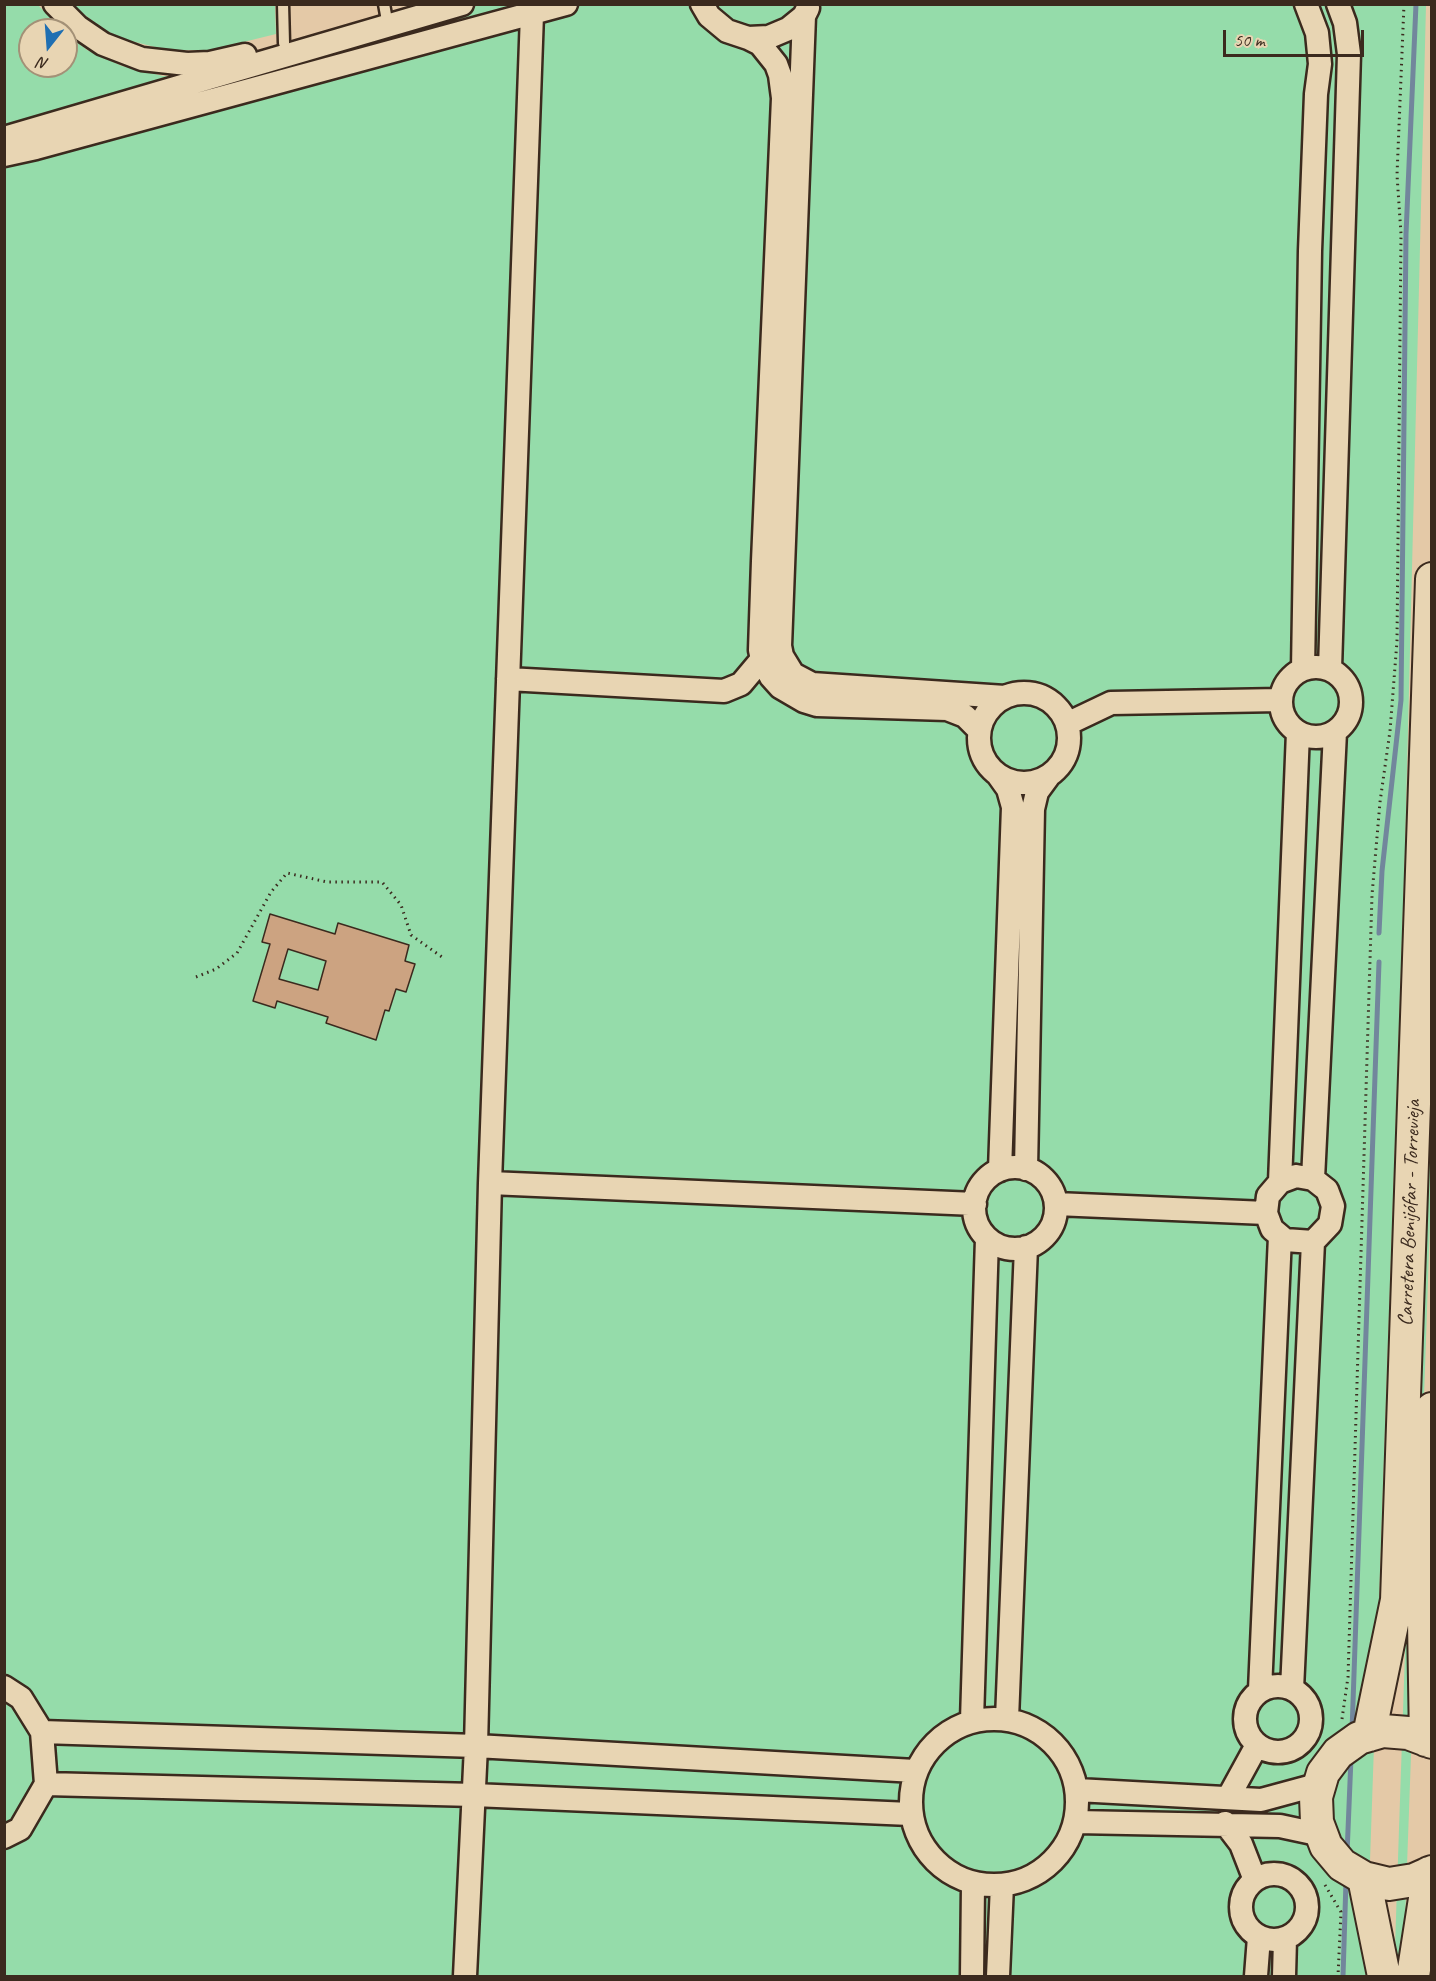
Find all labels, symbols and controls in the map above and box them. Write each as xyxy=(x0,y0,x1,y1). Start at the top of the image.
north arrow xyxy=(18,18,78,78)
scale bar xyxy=(1226,18,1367,56)
text: 50 m xyxy=(1234,29,1265,51)
text: N xyxy=(36,52,51,74)
street label: Carretera Benijófar - Torrevieja xyxy=(1393,1099,1427,1327)

